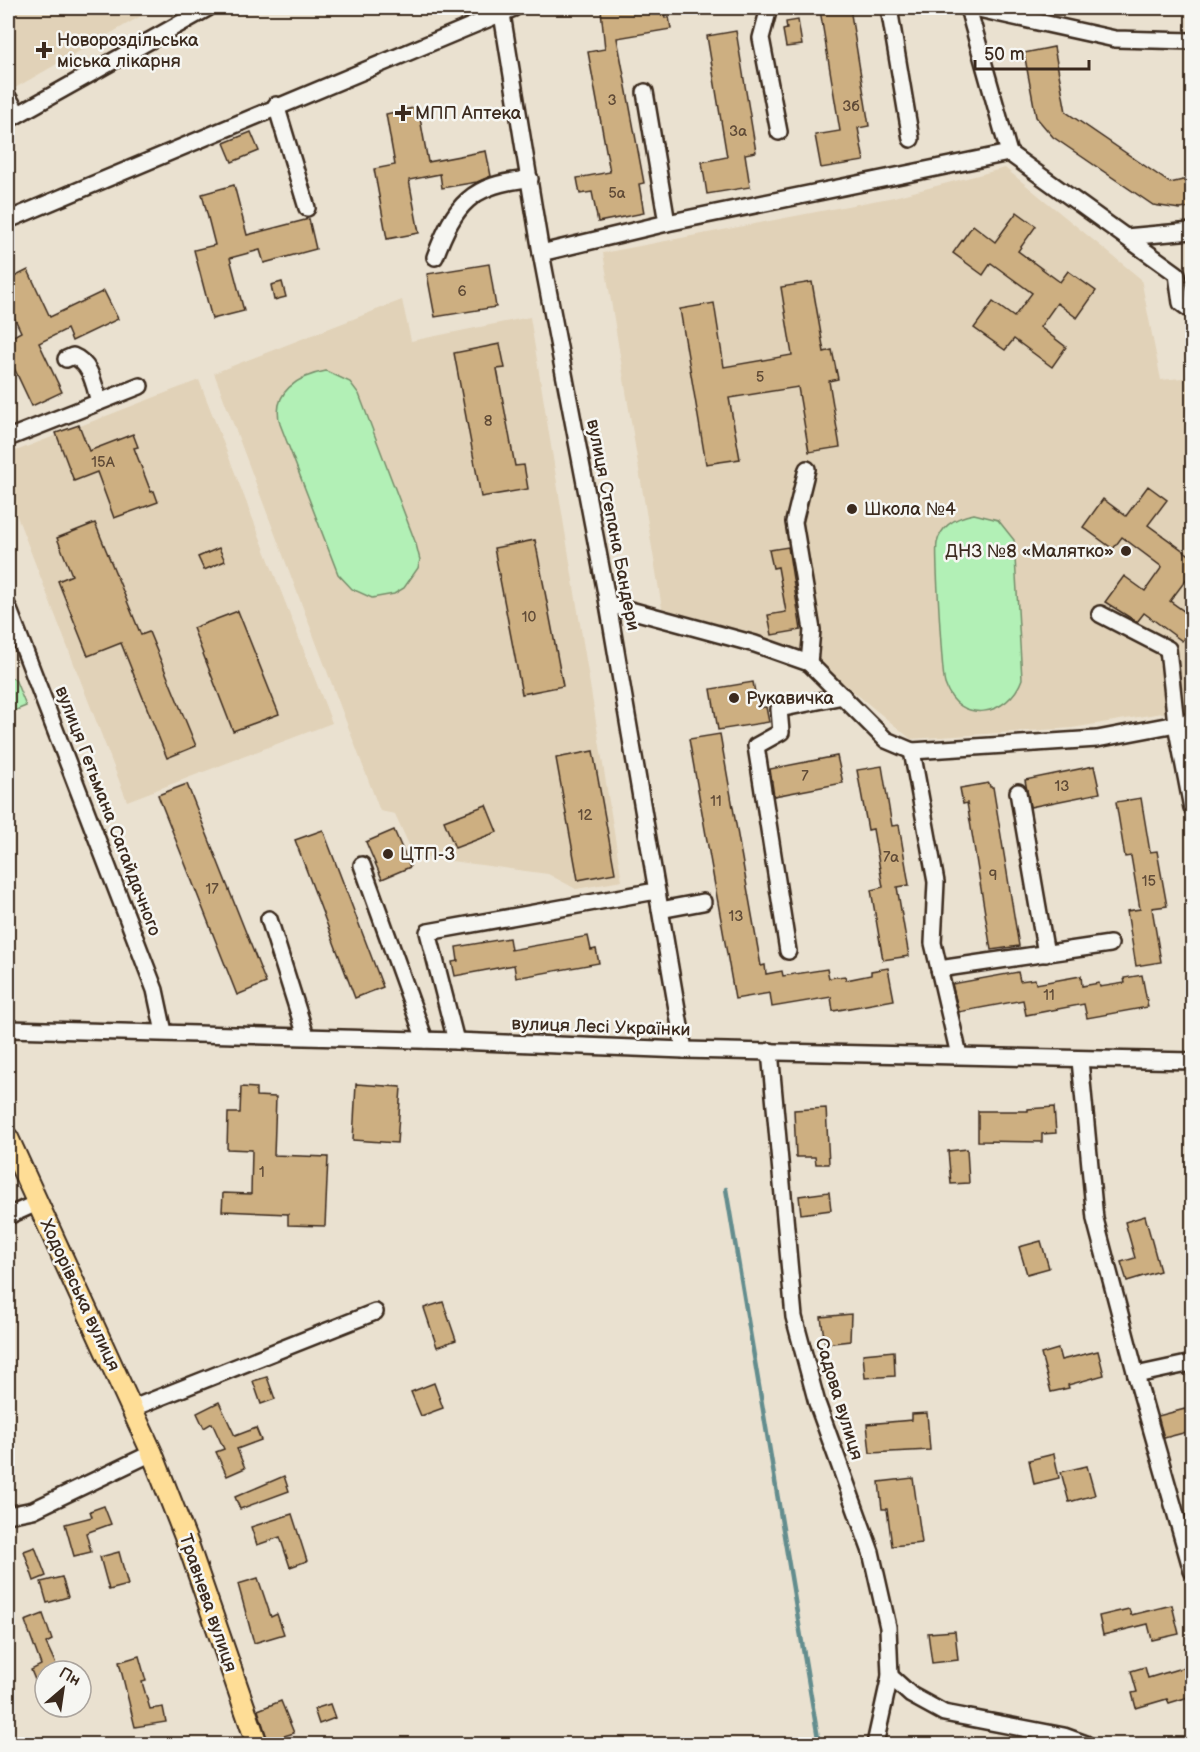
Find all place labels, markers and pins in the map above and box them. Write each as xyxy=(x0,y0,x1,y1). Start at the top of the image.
place label: Новороздільська міська лікарня xyxy=(57,30,199,72)
marker: Новороздільська міська лікарня xyxy=(35,41,53,59)
place label: МПП Аптека xyxy=(415,103,522,124)
marker: МПП Аптека xyxy=(396,106,410,120)
place label: Школа №4 xyxy=(864,499,956,520)
marker: Школа №4 xyxy=(845,502,859,516)
place label: ДНЗ №8 «Малятко» xyxy=(945,541,1114,562)
marker: ДНЗ №8 «Малятко» xyxy=(1119,544,1133,558)
place label: Рукавичка xyxy=(746,688,835,709)
marker: Рукавичка xyxy=(727,691,741,705)
place label: ЦТП-3 xyxy=(400,844,455,865)
marker: ЦТП-3 xyxy=(381,847,395,861)

